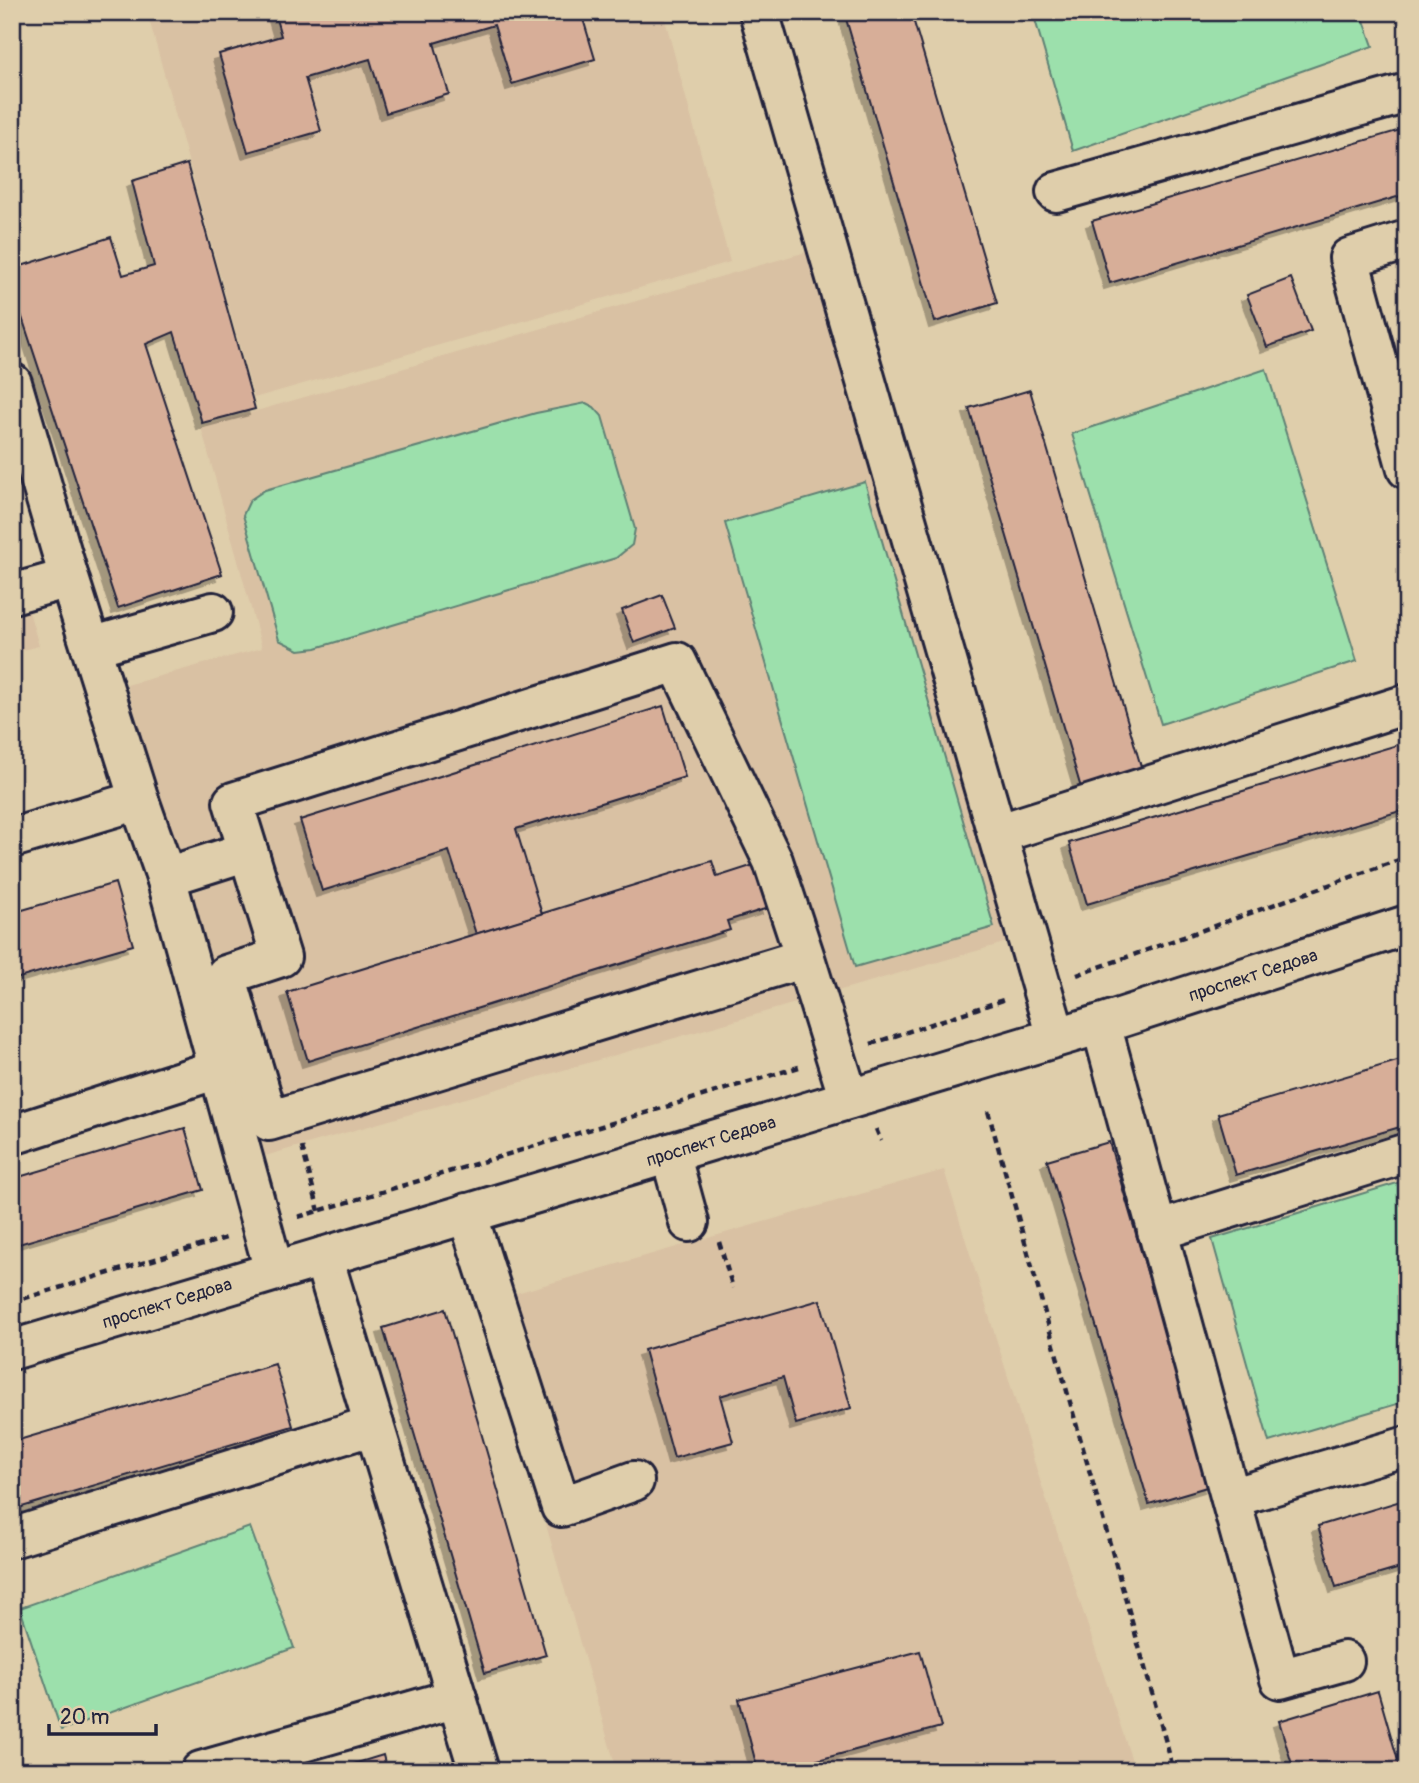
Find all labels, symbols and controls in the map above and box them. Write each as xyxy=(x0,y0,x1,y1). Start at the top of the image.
street label: проспект Седова xyxy=(1186,944,1321,1007)
street label: проспект Седова xyxy=(644,1111,779,1172)
street label: проспект Седова xyxy=(100,1273,235,1334)
scale bar xyxy=(49,1692,156,1736)
text: 20 m xyxy=(60,1704,109,1731)

